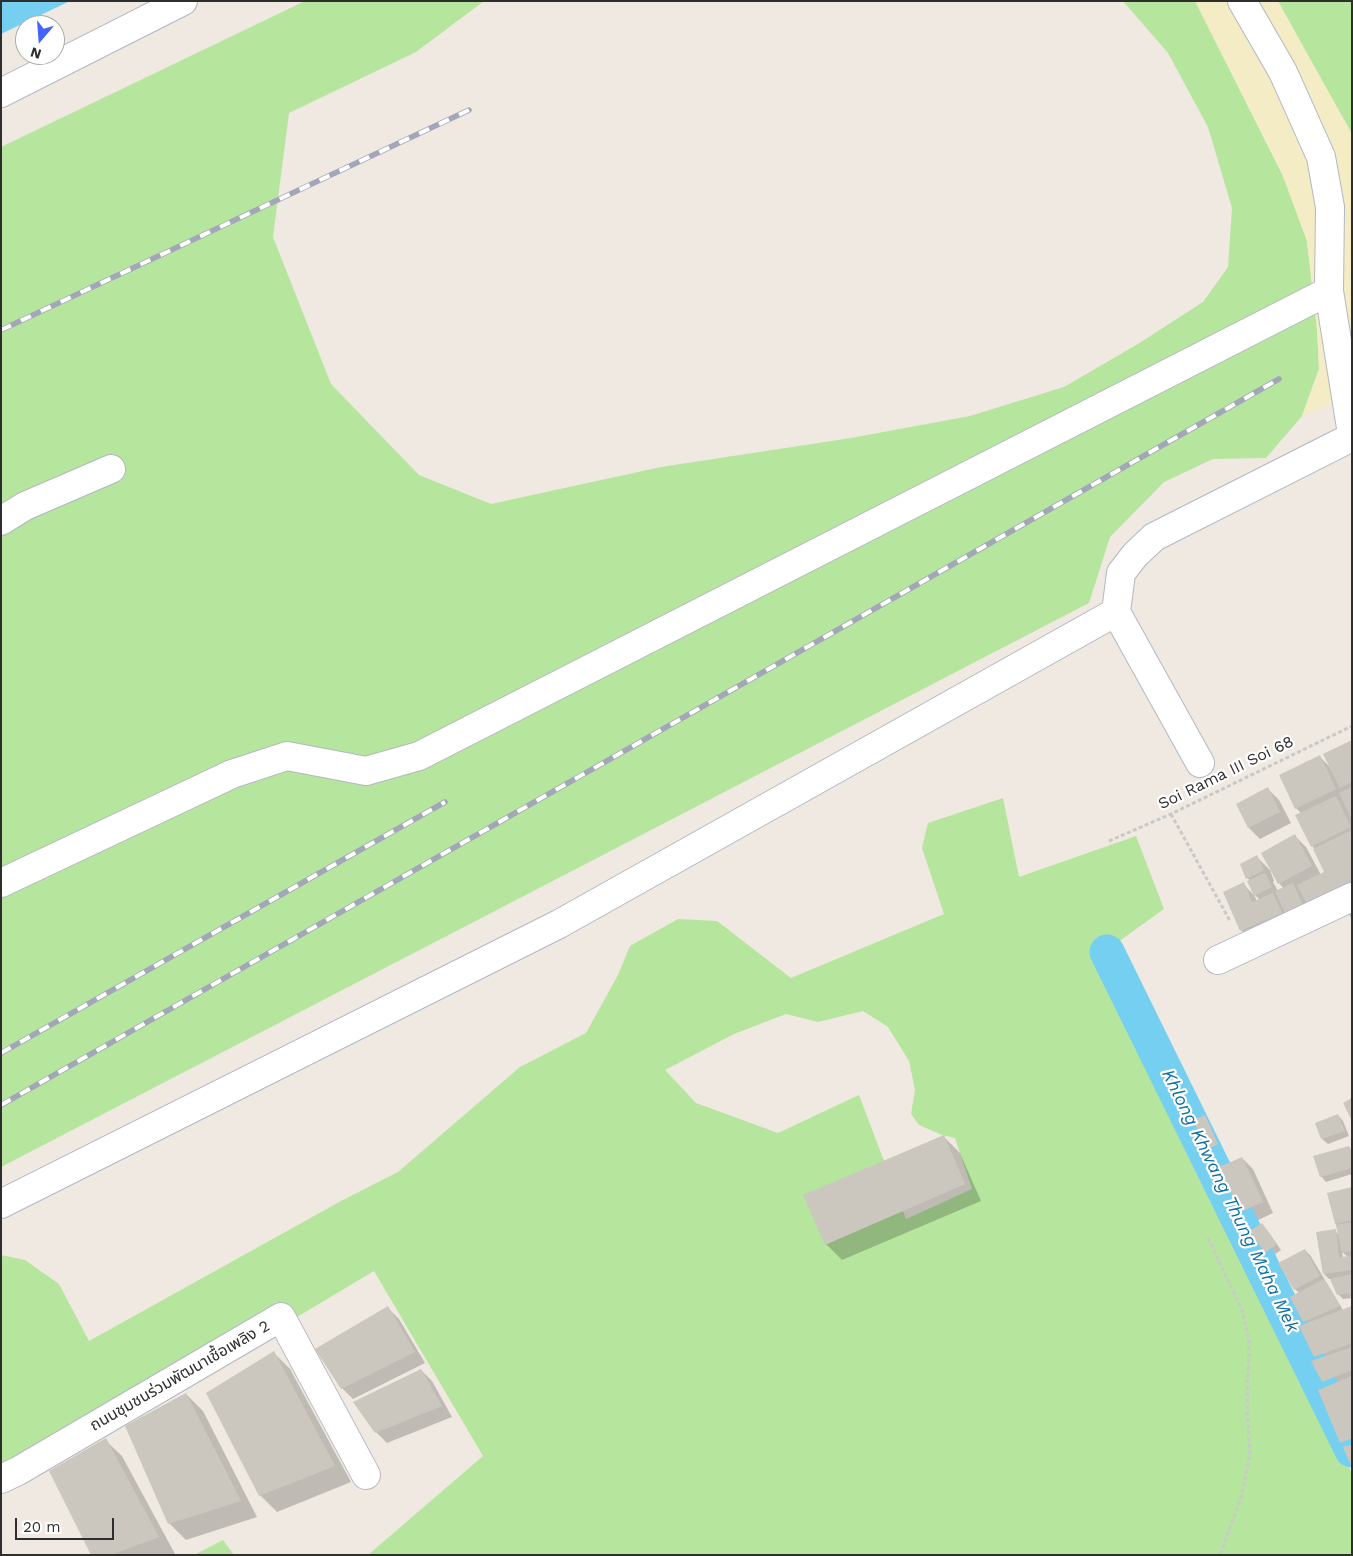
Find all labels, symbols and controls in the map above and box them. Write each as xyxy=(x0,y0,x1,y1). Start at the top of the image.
north arrow xyxy=(15,15,65,65)
text: N xyxy=(28,44,43,63)
street label: Soi Rama III Soi 68 xyxy=(1155,732,1297,814)
water label: Khlong Khwang Thung Maha Mek xyxy=(1157,1066,1303,1336)
street label: ถนนชุมชนร่วมพัฒนาเชื้อเพลิง 2 xyxy=(87,1317,273,1435)
scale bar xyxy=(18,1508,116,1540)
text: 20 m xyxy=(23,1518,61,1536)

